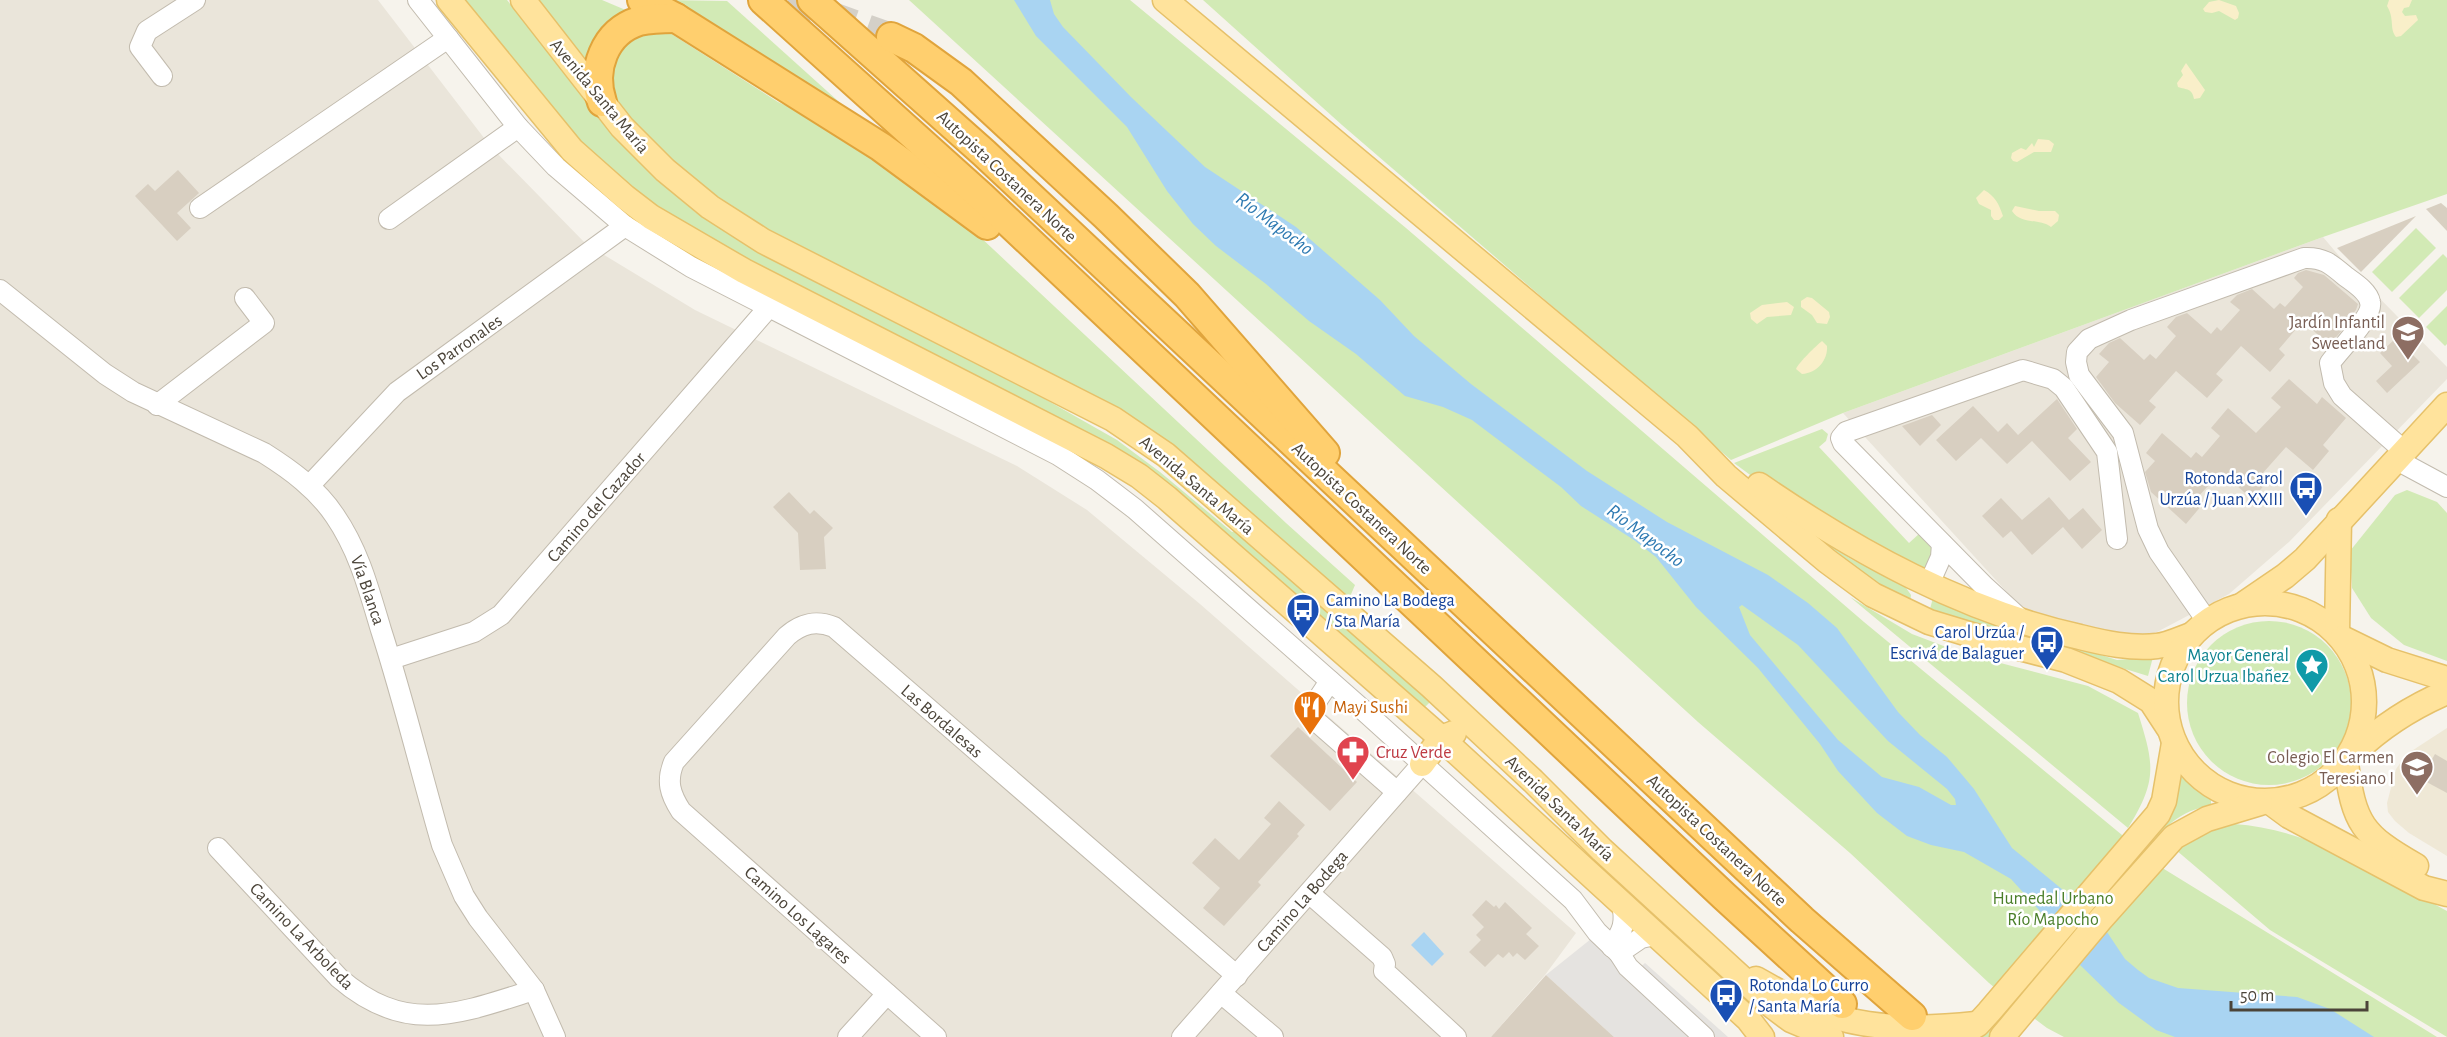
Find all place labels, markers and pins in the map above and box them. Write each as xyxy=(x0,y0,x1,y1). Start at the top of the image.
place label: Jardín Infantil Sweetland xyxy=(2289,314,2385,353)
school or university icon: Jardín Infantil Sweetland xyxy=(2390,314,2426,361)
place label: Rotonda Carol Urzúa / Juan XXIII xyxy=(2159,470,2283,509)
bus stop icon: Rotonda Carol Urzúa / Juan XXIII xyxy=(2288,470,2324,517)
bus stop icon: Camino La Bodega / Sta María xyxy=(1285,592,1321,639)
place label: Camino La Bodega / Sta María xyxy=(1326,592,1455,631)
place label: Carol Urzúa / Escrivá de Balaguer xyxy=(1890,624,2025,663)
bus stop icon: Carol Urzúa / Escrivá de Balaguer xyxy=(2029,624,2065,671)
place label: Mayor General Carol Urzua Ibañez xyxy=(2158,647,2289,686)
place icon: Mayor General Carol Urzua Ibañez xyxy=(2294,647,2330,694)
restaurant icon: Mayi Sushi xyxy=(1292,689,1328,736)
place label: Mayi Sushi xyxy=(1333,699,1408,717)
pharmacy icon: Cruz Verde xyxy=(1335,734,1371,781)
place label: Cruz Verde xyxy=(1376,744,1451,762)
place label: Colegio El Carmen Teresiano I xyxy=(2267,749,2394,788)
school or university icon: Colegio El Carmen Teresiano I xyxy=(2399,749,2435,796)
bus stop icon: Rotonda Lo Curro / Santa María xyxy=(1708,977,1744,1024)
place label: Rotonda Lo Curro / Santa María xyxy=(1749,977,1869,1016)

